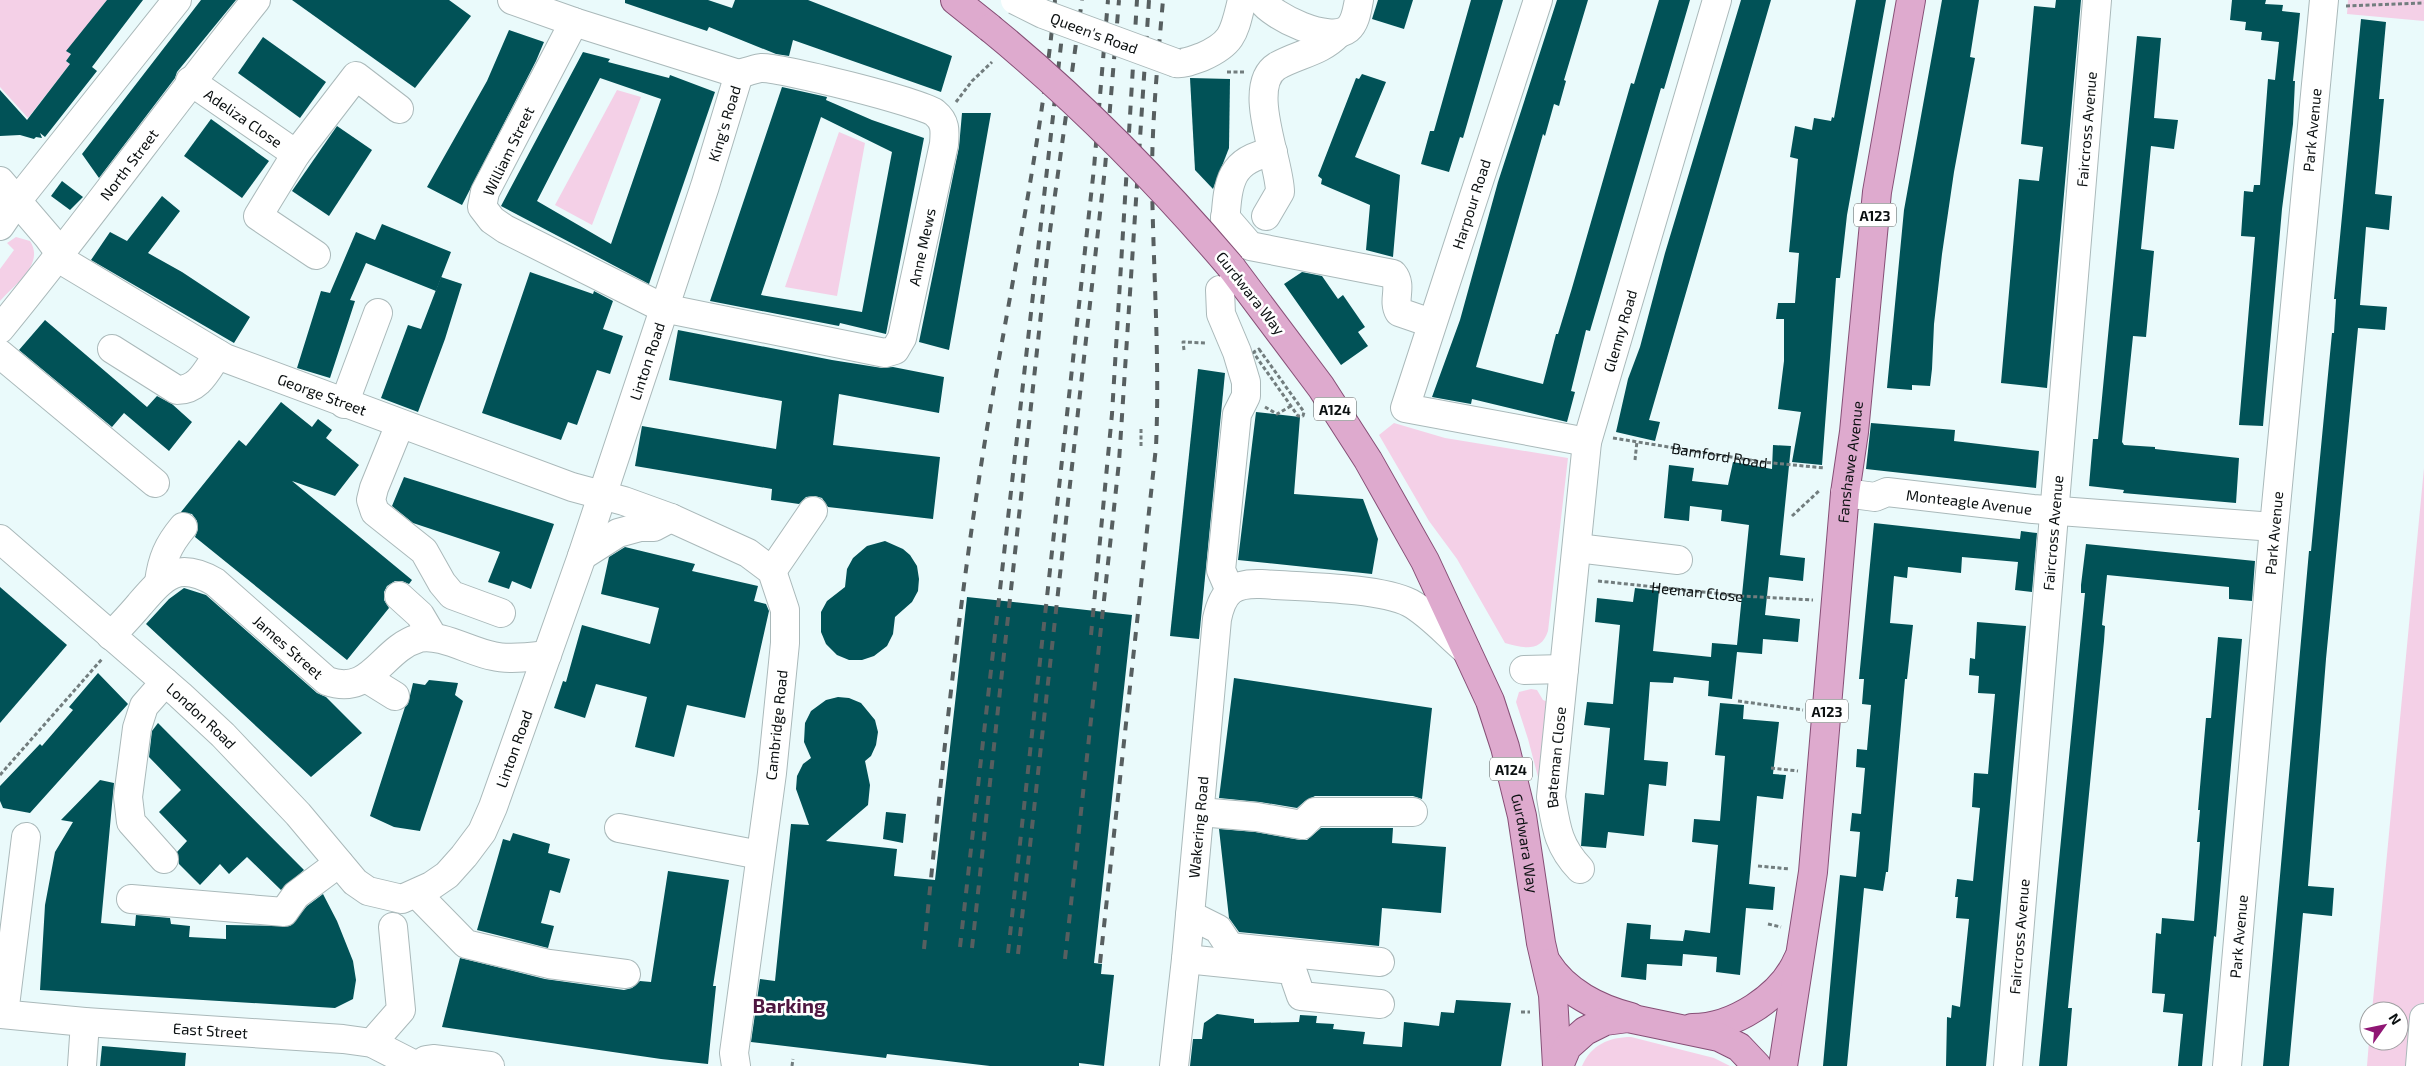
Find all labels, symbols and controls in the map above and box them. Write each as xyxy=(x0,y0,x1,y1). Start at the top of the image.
street label: Queen's Road xyxy=(1048,9,1141,57)
street label: Faircross Avenue xyxy=(2072,71,2100,188)
street label: King's Road xyxy=(704,83,744,164)
street label: Adeliza Close xyxy=(201,85,286,151)
street label: Park Avenue xyxy=(2299,87,2325,172)
street label: William Street xyxy=(479,103,537,199)
street label: North Street xyxy=(96,125,162,204)
street label: Harpour Road xyxy=(1448,157,1494,251)
road number: A123 xyxy=(1854,204,1896,226)
street label: Anne Mews xyxy=(905,206,939,288)
street label: Gurdwara Way xyxy=(1213,248,1289,338)
street label: Glenny Road xyxy=(1599,287,1640,374)
street label: Linton Road xyxy=(625,320,668,402)
street label: George Street xyxy=(275,369,369,419)
road number: A124 xyxy=(1314,398,1356,420)
street label: Fanshawe Avenue xyxy=(1833,400,1866,524)
street label: Bamford Road xyxy=(1670,439,1769,472)
street label: Faircross Avenue xyxy=(2039,474,2066,591)
street label: Monteagle Avenue xyxy=(1905,485,2033,518)
street label: Park Avenue xyxy=(2261,490,2286,576)
street label: Heenan Close xyxy=(1651,578,1744,605)
street label: James Street xyxy=(250,611,327,683)
street label: Cambridge Road xyxy=(761,669,791,781)
street label: London Road xyxy=(163,679,240,752)
road number: A123 xyxy=(1806,699,1848,722)
street label: Bateman Close xyxy=(1542,706,1569,810)
street label: Linton Road xyxy=(492,708,536,790)
road number: A124 xyxy=(1490,758,1532,781)
street label: Wakering Road xyxy=(1184,775,1212,879)
street label: Gurdwara Way xyxy=(1508,792,1542,894)
street label: Faircross Avenue xyxy=(2005,878,2033,995)
street label: Park Avenue xyxy=(2226,894,2251,979)
district label: Barking xyxy=(752,993,826,1017)
north arrow xyxy=(2359,1001,2409,1051)
text: N xyxy=(2385,1010,2405,1028)
street label: East Street xyxy=(172,1019,249,1042)

